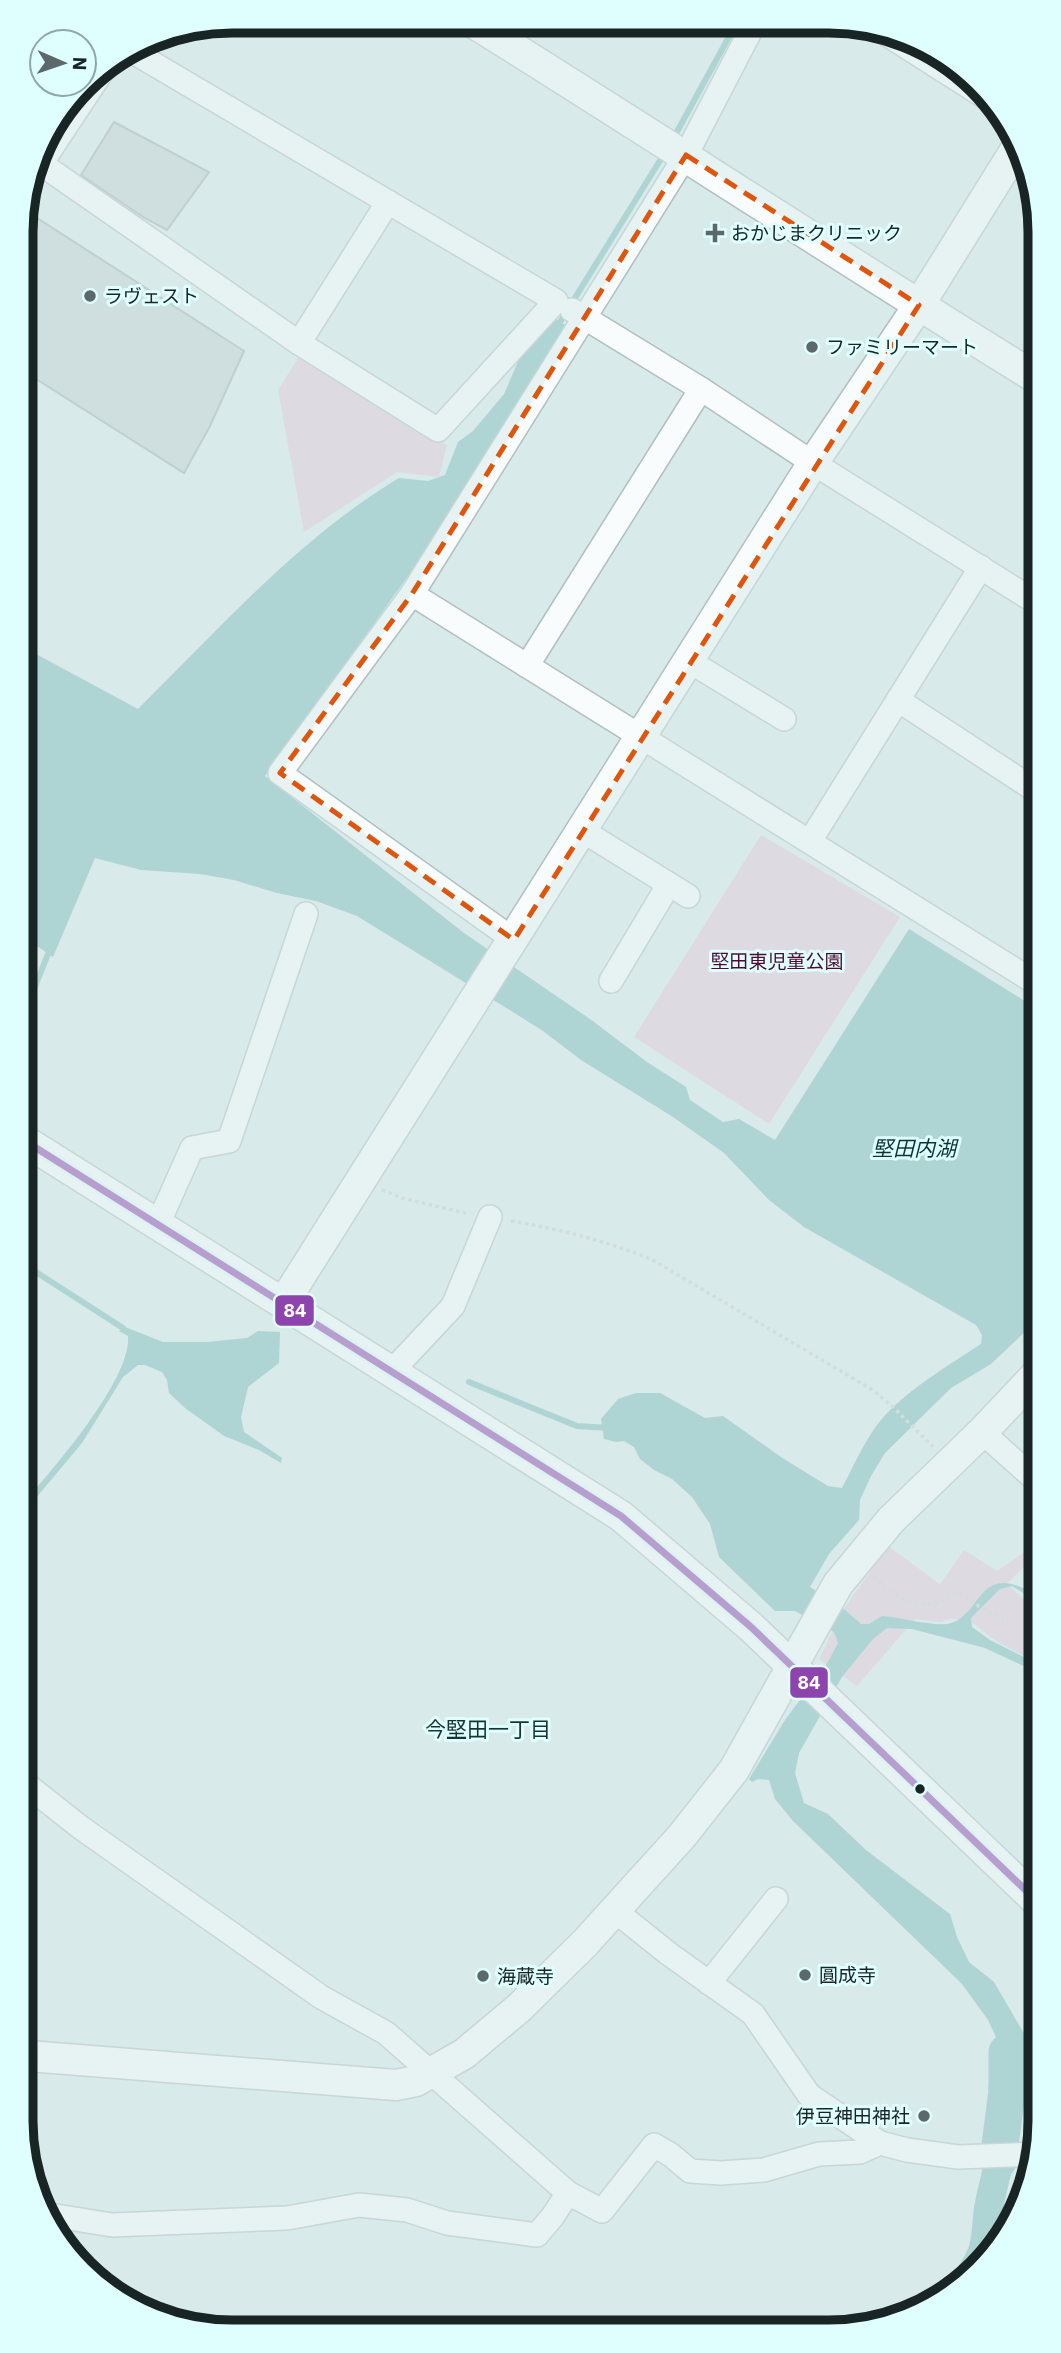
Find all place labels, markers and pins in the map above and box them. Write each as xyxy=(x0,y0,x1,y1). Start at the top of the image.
place label: おかじまクリニック xyxy=(731,221,902,245)
marker: おかじまクリニック xyxy=(705,223,725,243)
place label: ラヴェスト xyxy=(104,284,199,308)
marker: ラヴェスト xyxy=(82,288,98,304)
place label: ファミリーマート xyxy=(826,335,978,359)
marker: ファミリーマート xyxy=(804,339,820,355)
unlabelled marker xyxy=(913,1782,927,1796)
place label: 圓成寺 xyxy=(819,1963,876,1987)
place label: 海蔵寺 xyxy=(497,1964,554,1988)
marker: 圓成寺 xyxy=(797,1967,813,1983)
marker: 海蔵寺 xyxy=(475,1968,491,1984)
place label: 伊豆神田神社 xyxy=(796,2104,910,2128)
marker: 伊豆神田神社 xyxy=(916,2108,932,2124)

